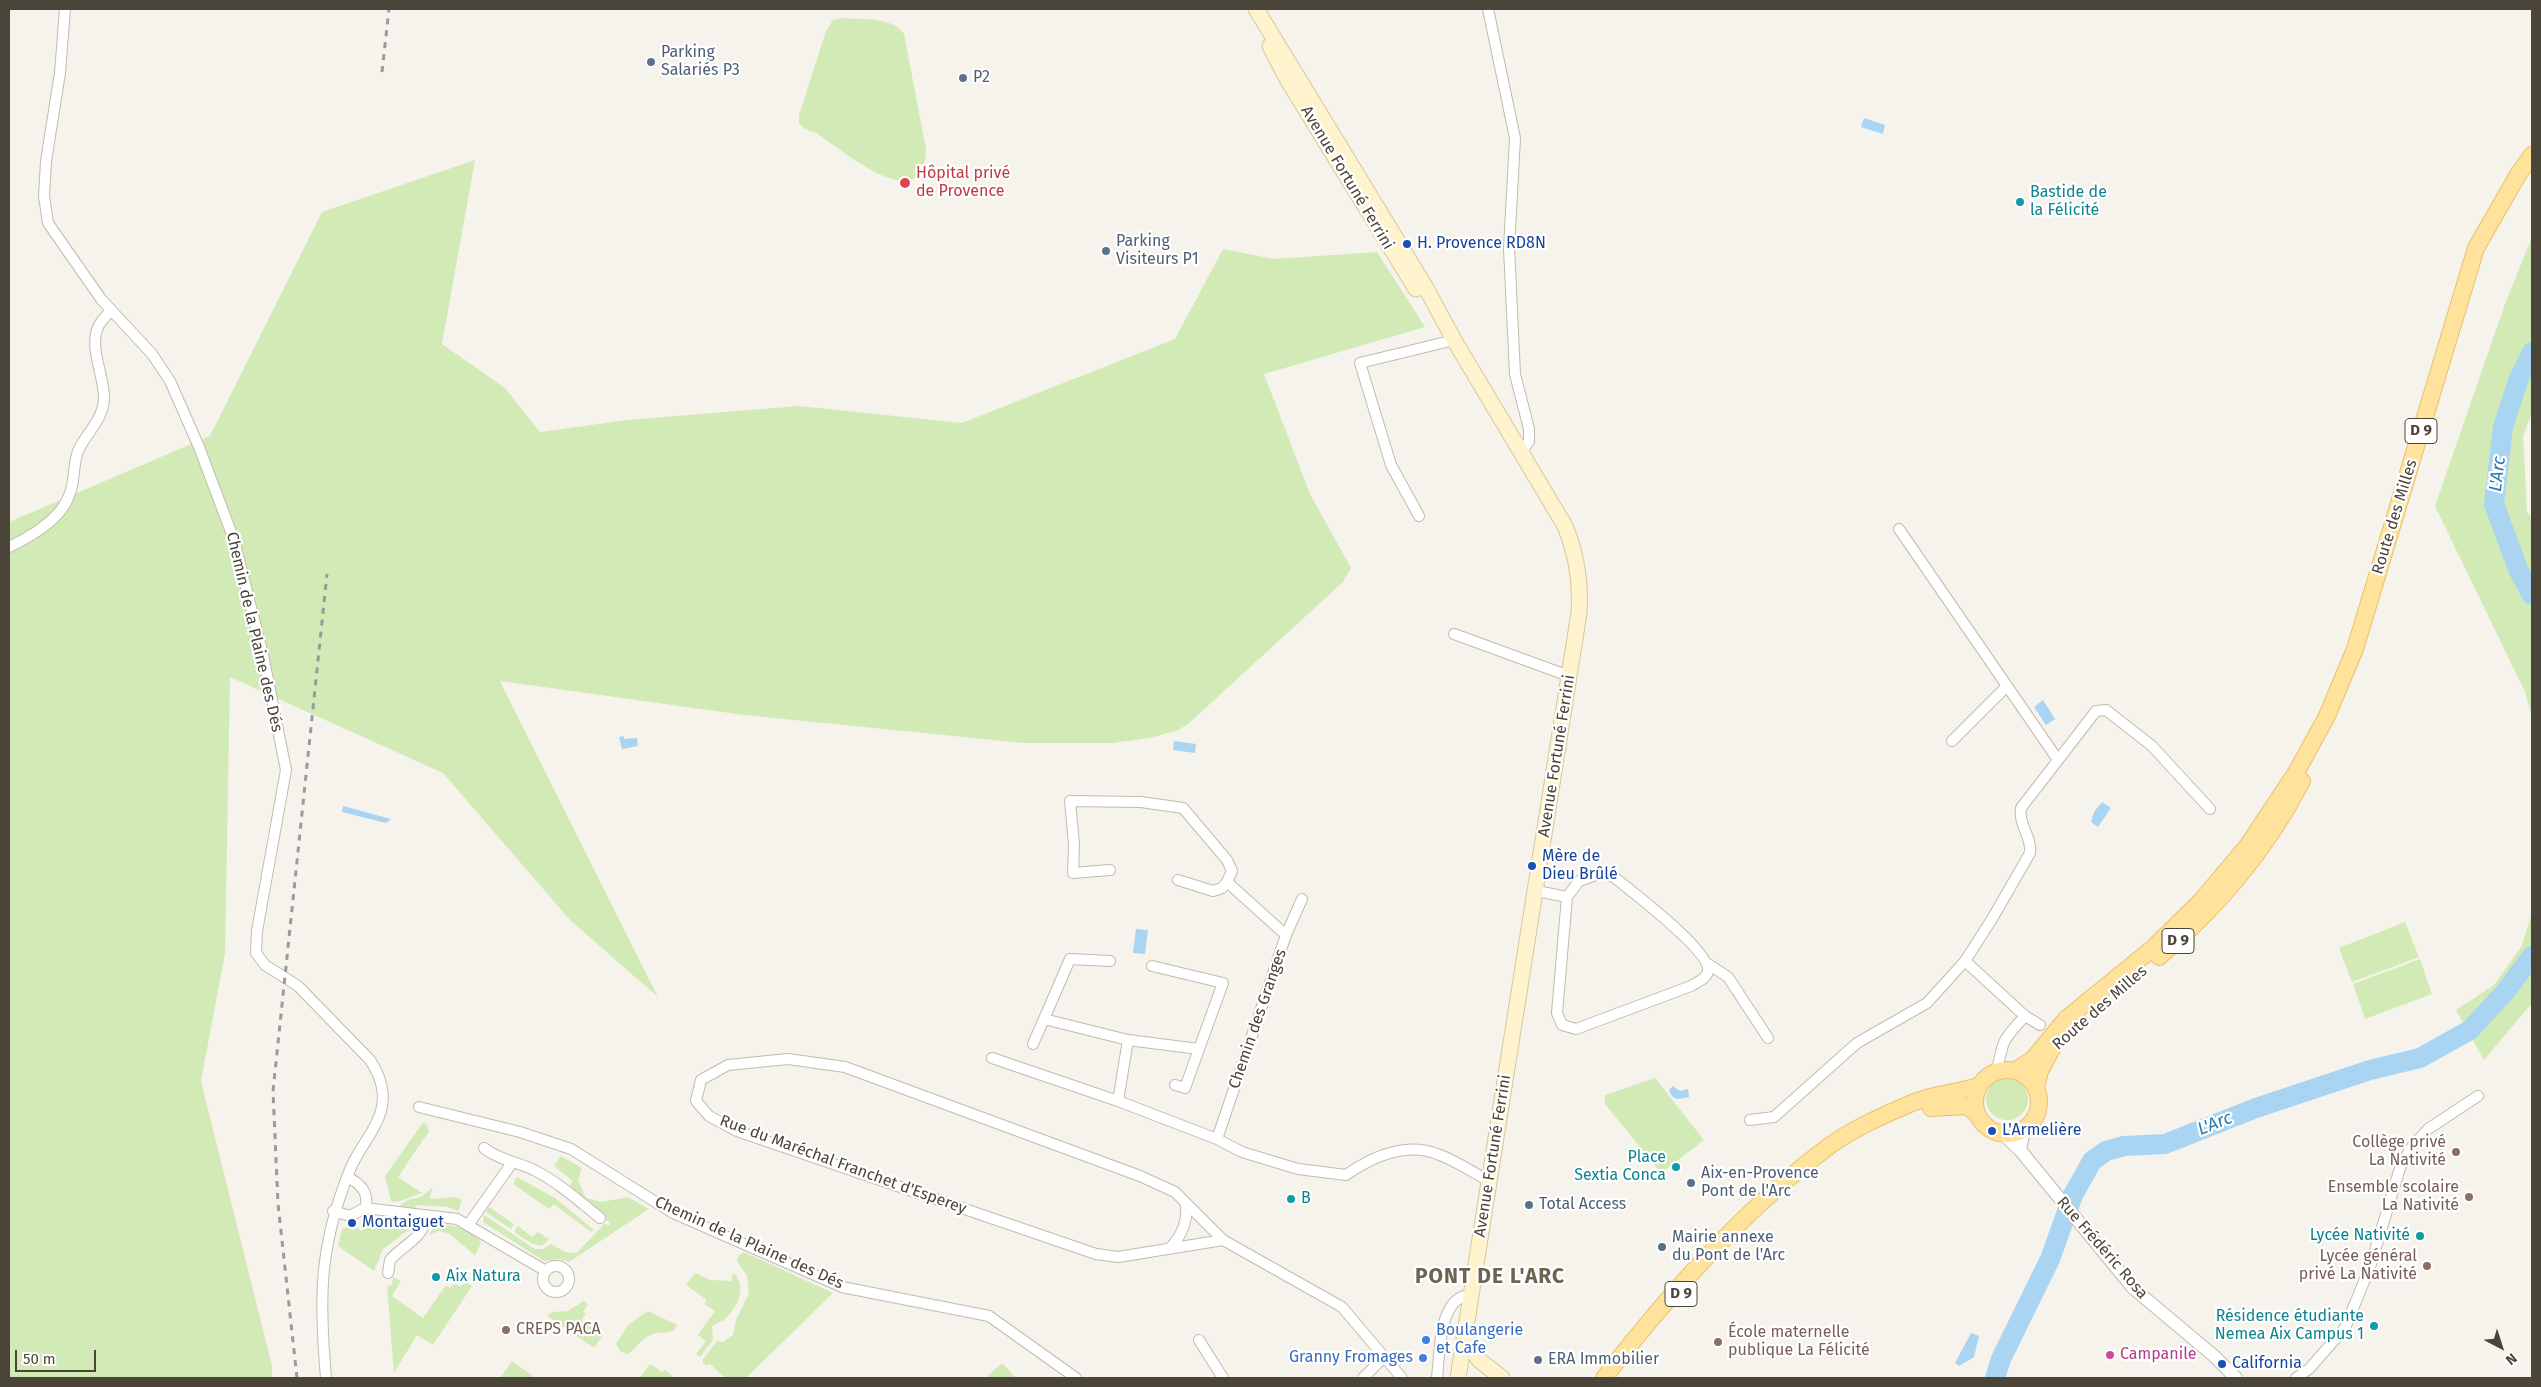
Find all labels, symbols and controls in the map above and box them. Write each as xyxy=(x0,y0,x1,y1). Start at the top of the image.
place label: Parking Salariés P3 xyxy=(661,43,740,81)
marker: Parking Salariés P3 xyxy=(645,56,657,68)
place label: P2 xyxy=(973,68,990,88)
marker: P2 xyxy=(957,72,969,84)
street label: Avenue Fortuné Ferrini xyxy=(1296,103,1398,253)
place label: Hôpital privé de Provence xyxy=(916,164,1010,202)
marker: Hôpital privé de Provence xyxy=(898,176,912,190)
place label: Bastide de la Félicité xyxy=(2030,183,2107,221)
marker: Bastide de la Félicité xyxy=(2014,196,2026,208)
place label: Parking Visiteurs P1 xyxy=(1116,232,1199,270)
place label: H. Provence RD8N xyxy=(1417,234,1546,254)
marker: H. Provence RD8N xyxy=(1401,238,1413,250)
marker: Parking Visiteurs P1 xyxy=(1100,245,1112,257)
road number: D 9 xyxy=(2405,418,2437,444)
water label: L'Arc xyxy=(2485,455,2511,493)
street label: Route des Milles xyxy=(2368,457,2422,577)
street label: Chemin de la Plaine des Dés xyxy=(222,530,286,734)
street label: Avenue Fortuné Ferrini xyxy=(1535,673,1579,839)
place label: Mère de Dieu Brûlé xyxy=(1542,847,1618,885)
marker: Mère de Dieu Brûlé xyxy=(1526,860,1538,872)
road number: D 9 xyxy=(2162,928,2194,954)
street label: Chemin des Granges xyxy=(1225,946,1291,1092)
street label: Route des Milles xyxy=(2049,962,2151,1054)
street label: Avenue Fortuné Ferrini xyxy=(1471,1073,1515,1239)
water label: L'Arc xyxy=(2195,1107,2235,1141)
street label: Rue du Maréchal Franchet d'Esperey xyxy=(717,1111,969,1219)
place label: L'Armelière xyxy=(2002,1121,2082,1141)
marker: L'Armelière xyxy=(1986,1125,1998,1137)
place label: Collège privé La Nativité xyxy=(2352,1133,2446,1171)
marker: Collège privé La Nativité xyxy=(2450,1146,2462,1158)
place label: Place Sextia Conca xyxy=(1574,1148,1666,1186)
marker: Place Sextia Conca xyxy=(1670,1161,1682,1173)
place label: Aix-en-Provence Pont de l'Arc xyxy=(1701,1164,1819,1202)
marker: Aix-en-Provence Pont de l'Arc xyxy=(1685,1177,1697,1189)
place label: Ensemble scolaire La Nativité xyxy=(2328,1178,2459,1216)
place label: B xyxy=(1301,1189,1311,1209)
marker: Ensemble scolaire La Nativité xyxy=(2463,1191,2475,1203)
street label: Chemin de la Plaine des Dés xyxy=(652,1193,846,1293)
marker: B xyxy=(1285,1193,1297,1205)
street label: Rue Frédéric Rosa xyxy=(2052,1193,2152,1303)
place label: Total Access xyxy=(1539,1195,1626,1215)
marker: Total Access xyxy=(1523,1199,1535,1211)
place label: Montaiguet xyxy=(362,1213,444,1233)
marker: Montaiguet xyxy=(346,1217,358,1229)
place label: Lycée Nativité xyxy=(2310,1226,2410,1246)
place label: Mairie annexe du Pont de l'Arc xyxy=(1672,1228,1785,1266)
marker: Lycée Nativité xyxy=(2414,1230,2426,1242)
marker: Mairie annexe du Pont de l'Arc xyxy=(1656,1241,1668,1253)
place label: Lycée général privé La Nativité xyxy=(2299,1247,2417,1285)
marker: Lycée général privé La Nativité xyxy=(2421,1260,2433,1272)
district label: PONT DE L'ARC xyxy=(1413,1264,1567,1290)
place label: Aix Natura xyxy=(446,1267,521,1287)
marker: Aix Natura xyxy=(430,1271,442,1283)
road number: D 9 xyxy=(1665,1282,1697,1306)
place label: Résidence étudiante Nemea Aix Campus 1 xyxy=(2215,1307,2364,1345)
place label: CREPS PACA xyxy=(516,1320,601,1340)
marker: Résidence étudiante Nemea Aix Campus 1 xyxy=(2368,1320,2380,1332)
place label: Boulangerie et Cafe xyxy=(1436,1321,1523,1359)
north arrow xyxy=(2476,1322,2526,1372)
place label: École maternelle publique La Félicité xyxy=(1728,1323,1870,1361)
marker: CREPS PACA xyxy=(500,1324,512,1336)
marker: Boulangerie et Cafe xyxy=(1420,1334,1432,1346)
marker: École maternelle publique La Félicité xyxy=(1712,1336,1724,1348)
scale bar xyxy=(18,1340,99,1372)
place label: Campanile xyxy=(2120,1345,2196,1365)
place label: Granny Fromages xyxy=(1289,1348,1413,1368)
marker: Campanile xyxy=(2104,1349,2116,1361)
text: N xyxy=(2502,1349,2520,1368)
text: 50 m xyxy=(23,1350,56,1368)
place label: ERA Immobilier xyxy=(1548,1350,1659,1370)
marker: Granny Fromages xyxy=(1417,1352,1429,1364)
marker: ERA Immobilier xyxy=(1532,1354,1544,1366)
place label: California xyxy=(2232,1354,2302,1374)
marker: California xyxy=(2216,1358,2228,1370)

